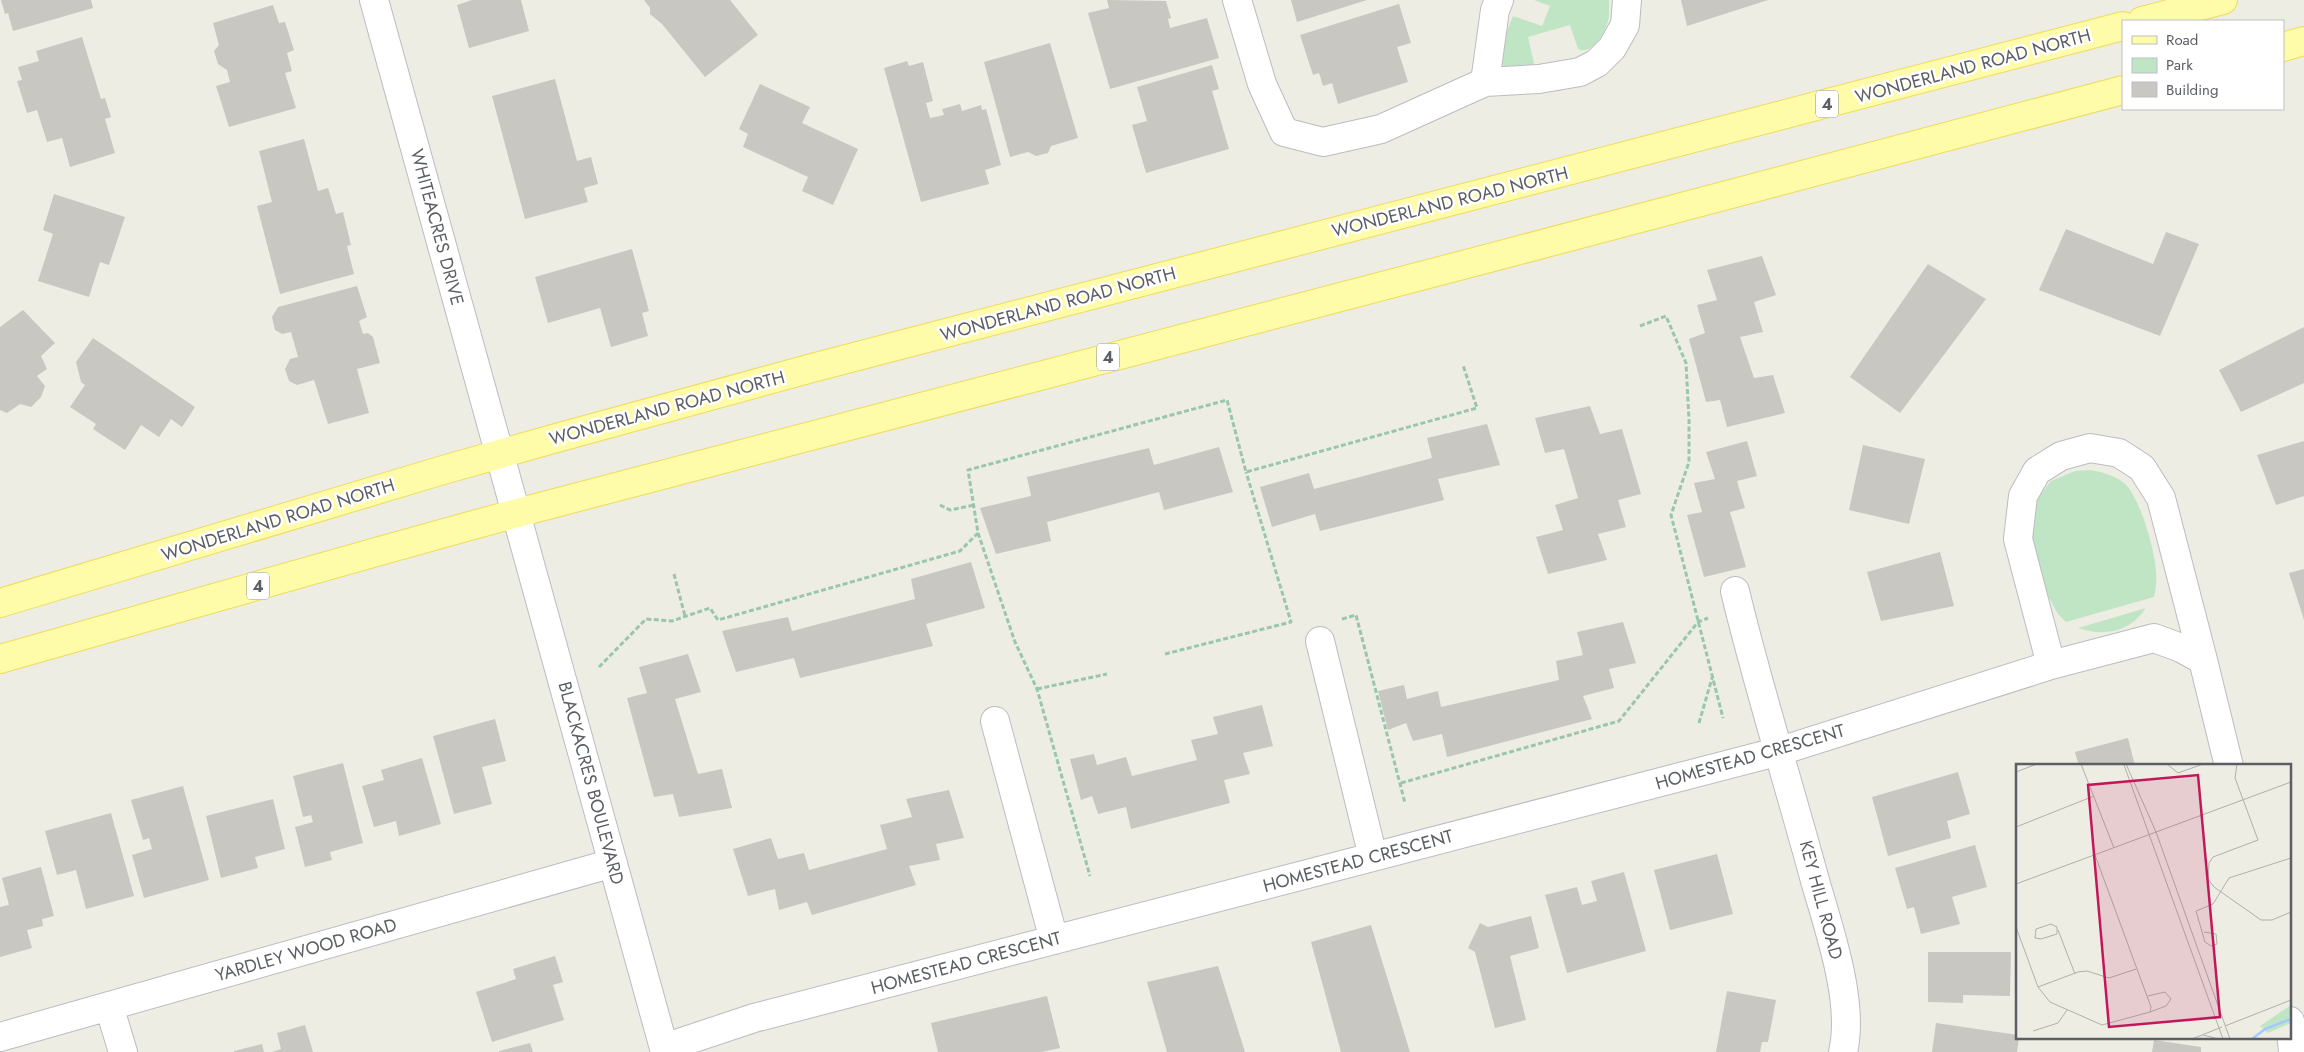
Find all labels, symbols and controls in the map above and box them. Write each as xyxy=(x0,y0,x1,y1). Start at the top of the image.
legend xyxy=(2122,20,2284,110)
street label: WONDERLAND ROAD NORTH xyxy=(1852,22,2094,110)
text: Road xyxy=(2166,29,2198,51)
text: Park xyxy=(2166,54,2193,76)
text: Building xyxy=(2166,79,2218,101)
road number: 4 xyxy=(1816,90,1838,118)
street label: WHITEACRES DRIVE xyxy=(404,146,470,308)
street label: WONDERLAND ROAD NORTH xyxy=(1329,160,1571,244)
street label: WONDERLAND ROAD NORTH xyxy=(937,260,1179,348)
road number: 4 xyxy=(1097,344,1119,371)
street label: WONDERLAND ROAD NORTH xyxy=(546,364,788,452)
street label: WONDERLAND ROAD NORTH xyxy=(158,472,398,568)
road number: 4 xyxy=(247,572,269,600)
street label: BLACKACRES BOULEVARD xyxy=(551,679,631,887)
street label: HOMESTEAD CRESCENT xyxy=(1652,717,1848,797)
inset map xyxy=(2016,764,2292,1040)
street label: HOMESTEAD CRESCENT xyxy=(1260,823,1457,899)
street label: KEY HILL ROAD xyxy=(1793,838,1849,962)
street label: YARDLEY WOOD ROAD xyxy=(212,912,400,988)
street label: HOMESTEAD CRESCENT xyxy=(868,925,1065,1001)

